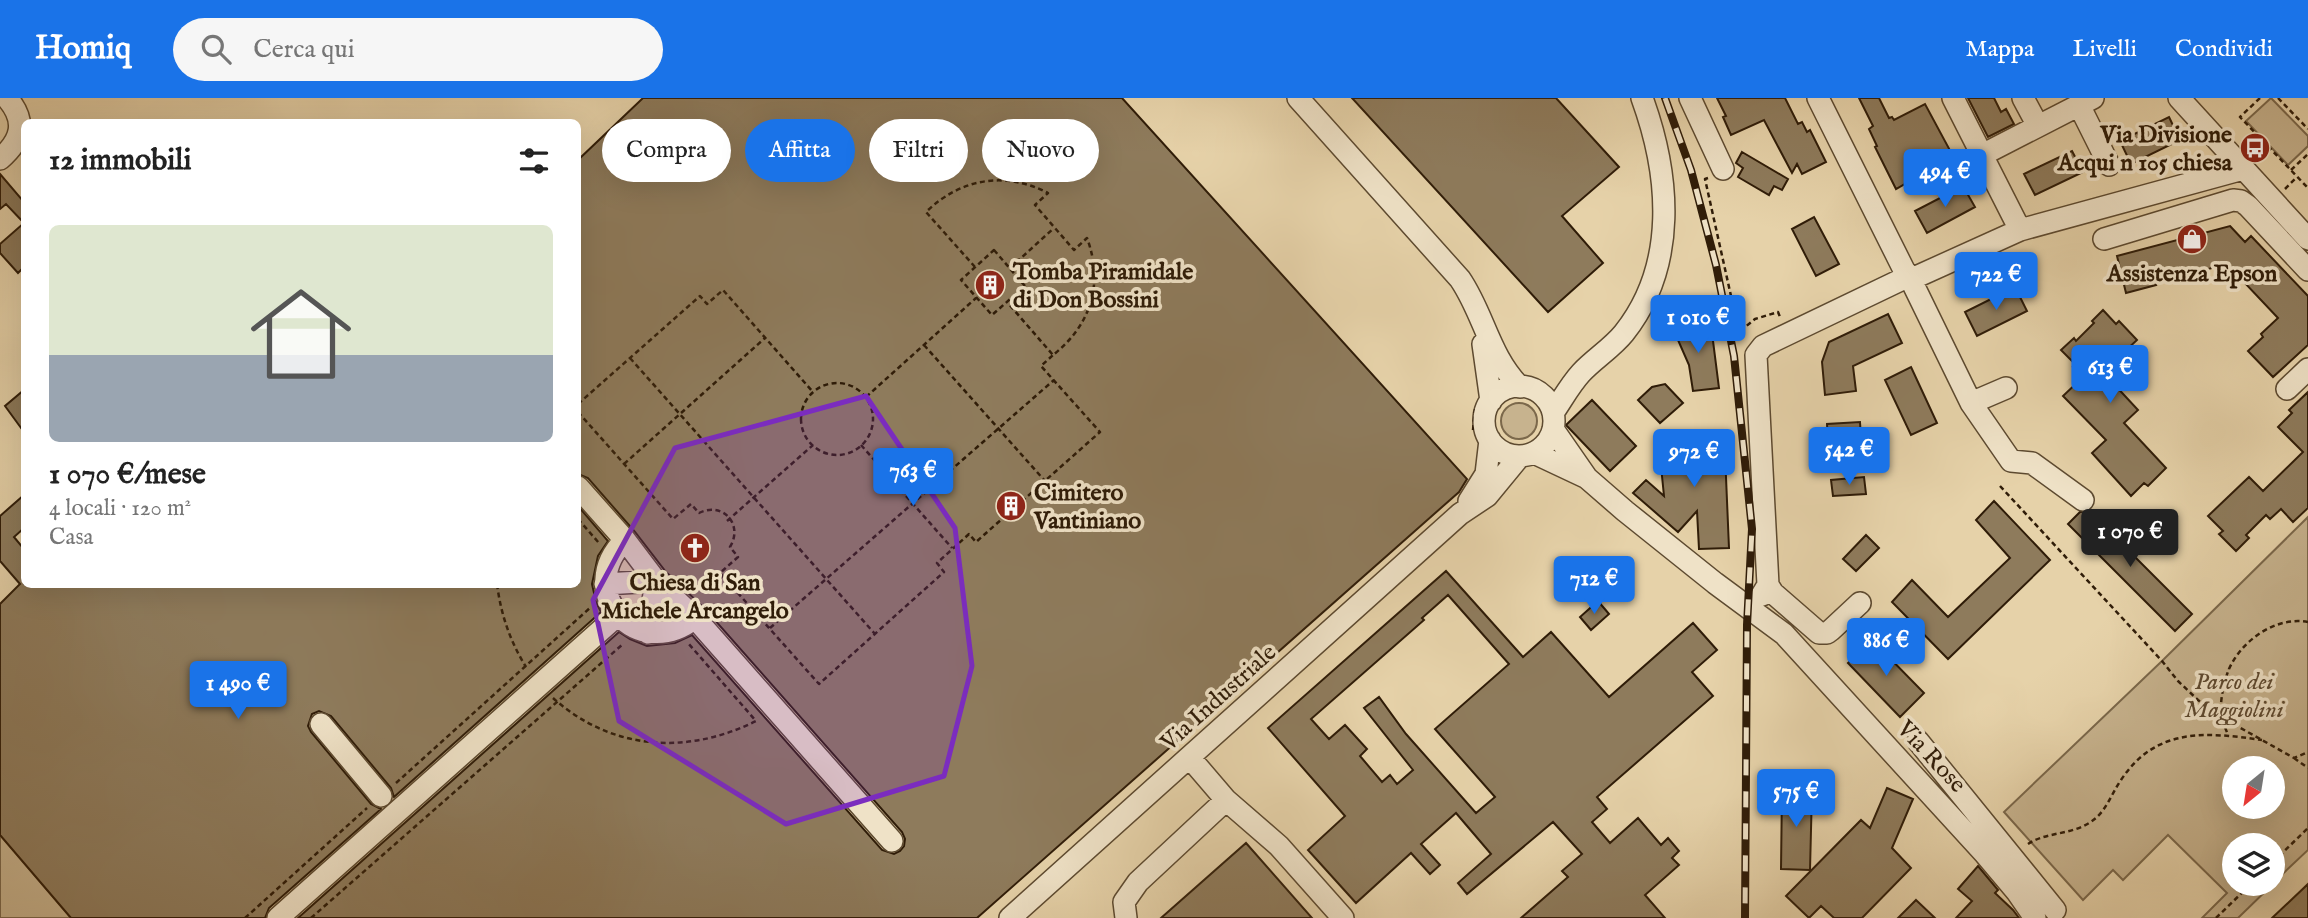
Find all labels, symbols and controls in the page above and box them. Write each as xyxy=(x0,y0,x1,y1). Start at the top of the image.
search box xyxy=(173,18,663,81)
text: Homiq xyxy=(35,28,131,70)
icon: search xyxy=(197,30,235,68)
text: Cerca qui xyxy=(253,33,355,66)
text: Mappa xyxy=(1965,34,2034,65)
text: Livelli xyxy=(2072,34,2137,65)
text: Condividi xyxy=(2175,34,2273,65)
chip: Compra xyxy=(602,119,731,182)
chip: Affitta xyxy=(745,119,855,182)
chip: Filtri xyxy=(869,119,968,182)
chip: Nuovo xyxy=(982,119,1099,182)
place label: Via Divisione Acqui n 105 chiesa xyxy=(2057,120,2233,179)
bus stop icon: Via Divisione Acqui n 105 chiesa xyxy=(2238,131,2272,165)
text: 12 immobili xyxy=(49,142,191,180)
icon: filters xyxy=(515,142,553,180)
pin: 494 € xyxy=(1896,150,1994,209)
text: 494 € xyxy=(1920,157,1970,186)
shop icon: Assistenza Epson xyxy=(2175,222,2209,256)
pin: 722 € xyxy=(1947,252,2045,312)
place label: Tomba Piramidale di Don Bossini xyxy=(1012,257,1193,316)
place label: Assistenza Epson xyxy=(2106,259,2277,290)
text: 722 € xyxy=(1971,260,2021,289)
building icon: Tomba Piramidale di Don Bossini xyxy=(973,268,1007,302)
icon: home xyxy=(238,271,364,397)
pin: 1 010 € xyxy=(1633,296,1763,355)
text: 1 010 € xyxy=(1667,303,1730,332)
pin: 613 € xyxy=(2061,345,2159,405)
text: 613 € xyxy=(2087,353,2133,382)
pin: 542 € xyxy=(1800,428,1898,487)
pin: 972 € xyxy=(1645,430,1743,489)
text: 542 € xyxy=(1825,435,1873,464)
text: 972 € xyxy=(1669,437,1719,466)
pin: 763 € xyxy=(864,448,962,508)
text: 1 070 €/mese xyxy=(49,456,206,494)
text: 763 € xyxy=(889,456,937,485)
place label: Cimitero Vantiniano xyxy=(1033,478,1141,537)
building icon: Cimitero Vantiniano xyxy=(994,489,1028,523)
text: 4 locali · 120 m² xyxy=(49,494,191,523)
pin: 1 070 € xyxy=(2065,510,2195,569)
text: 1 070 € xyxy=(2097,517,2163,546)
text: Casa xyxy=(49,523,93,552)
church icon: Chiesa di San Michele Arcangelo xyxy=(678,531,712,565)
pin: 712 € xyxy=(1545,556,1643,616)
text: 712 € xyxy=(1570,564,1618,593)
place label: Chiesa di San Michele Arcangelo xyxy=(601,568,789,627)
pin: 886 € xyxy=(1837,618,1935,678)
text: 886 € xyxy=(1863,626,1909,655)
street label: Via Industriale xyxy=(1154,638,1284,759)
pin: 1 490 € xyxy=(173,662,303,721)
park label: Parco dei Maggiolini xyxy=(2184,667,2286,726)
text: 1 490 € xyxy=(206,669,270,698)
street label: Via Rose xyxy=(1889,713,1972,800)
north arrow xyxy=(2222,756,2286,819)
map controls xyxy=(2222,756,2285,896)
pin: 575 € xyxy=(1747,770,1845,829)
text: 575 € xyxy=(1773,777,1819,806)
button: layers xyxy=(2222,833,2285,896)

